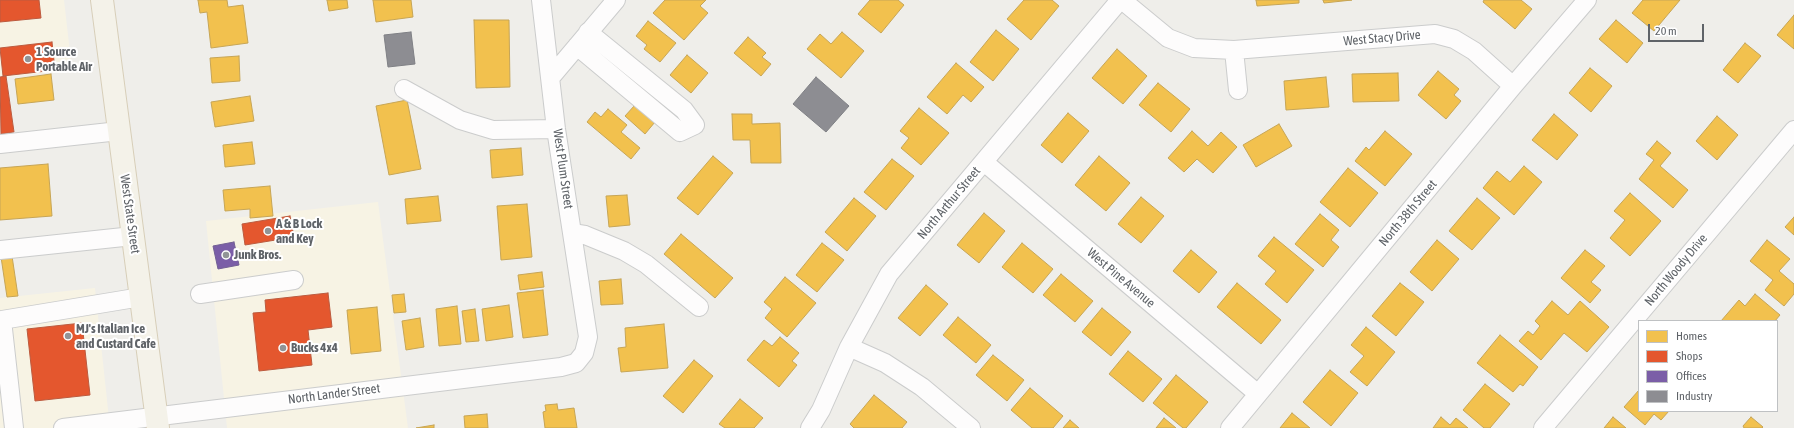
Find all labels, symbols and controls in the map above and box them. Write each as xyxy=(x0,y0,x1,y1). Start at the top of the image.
scale bar xyxy=(1650,16,1706,42)
text: 20 m xyxy=(1655,24,1677,38)
street label: West Stacy Drive xyxy=(1343,27,1421,49)
place label: 1 Source Portable Air xyxy=(36,44,92,75)
marker: 1 Source Portable Air xyxy=(23,54,33,64)
street label: West Plum Street xyxy=(550,128,576,210)
street label: North Arthur Street xyxy=(914,164,984,242)
street label: West State Street xyxy=(117,173,143,255)
street label: North 38th Street xyxy=(1376,177,1440,249)
place label: A & B Lock and Key xyxy=(276,216,322,247)
marker: A & B Lock and Key xyxy=(263,226,273,236)
street label: North Woody Drive xyxy=(1641,231,1711,309)
street label: West Pine Avenue xyxy=(1084,245,1158,311)
place label: Junk Bros. xyxy=(234,247,281,263)
marker: Junk Bros. xyxy=(221,250,231,260)
legend xyxy=(1638,320,1778,412)
place label: MJ's Italian Ice and Custard Cafe xyxy=(76,321,156,352)
text: Homes xyxy=(1676,329,1707,343)
marker: MJ's Italian Ice and Custard Cafe xyxy=(63,331,73,341)
place label: Bucks 4x4 xyxy=(291,340,338,356)
marker: Bucks 4x4 xyxy=(278,343,288,353)
text: Shops xyxy=(1676,349,1702,363)
text: Offices xyxy=(1676,369,1706,383)
street label: North Lander Street xyxy=(287,381,381,407)
text: Industry xyxy=(1676,389,1713,403)

